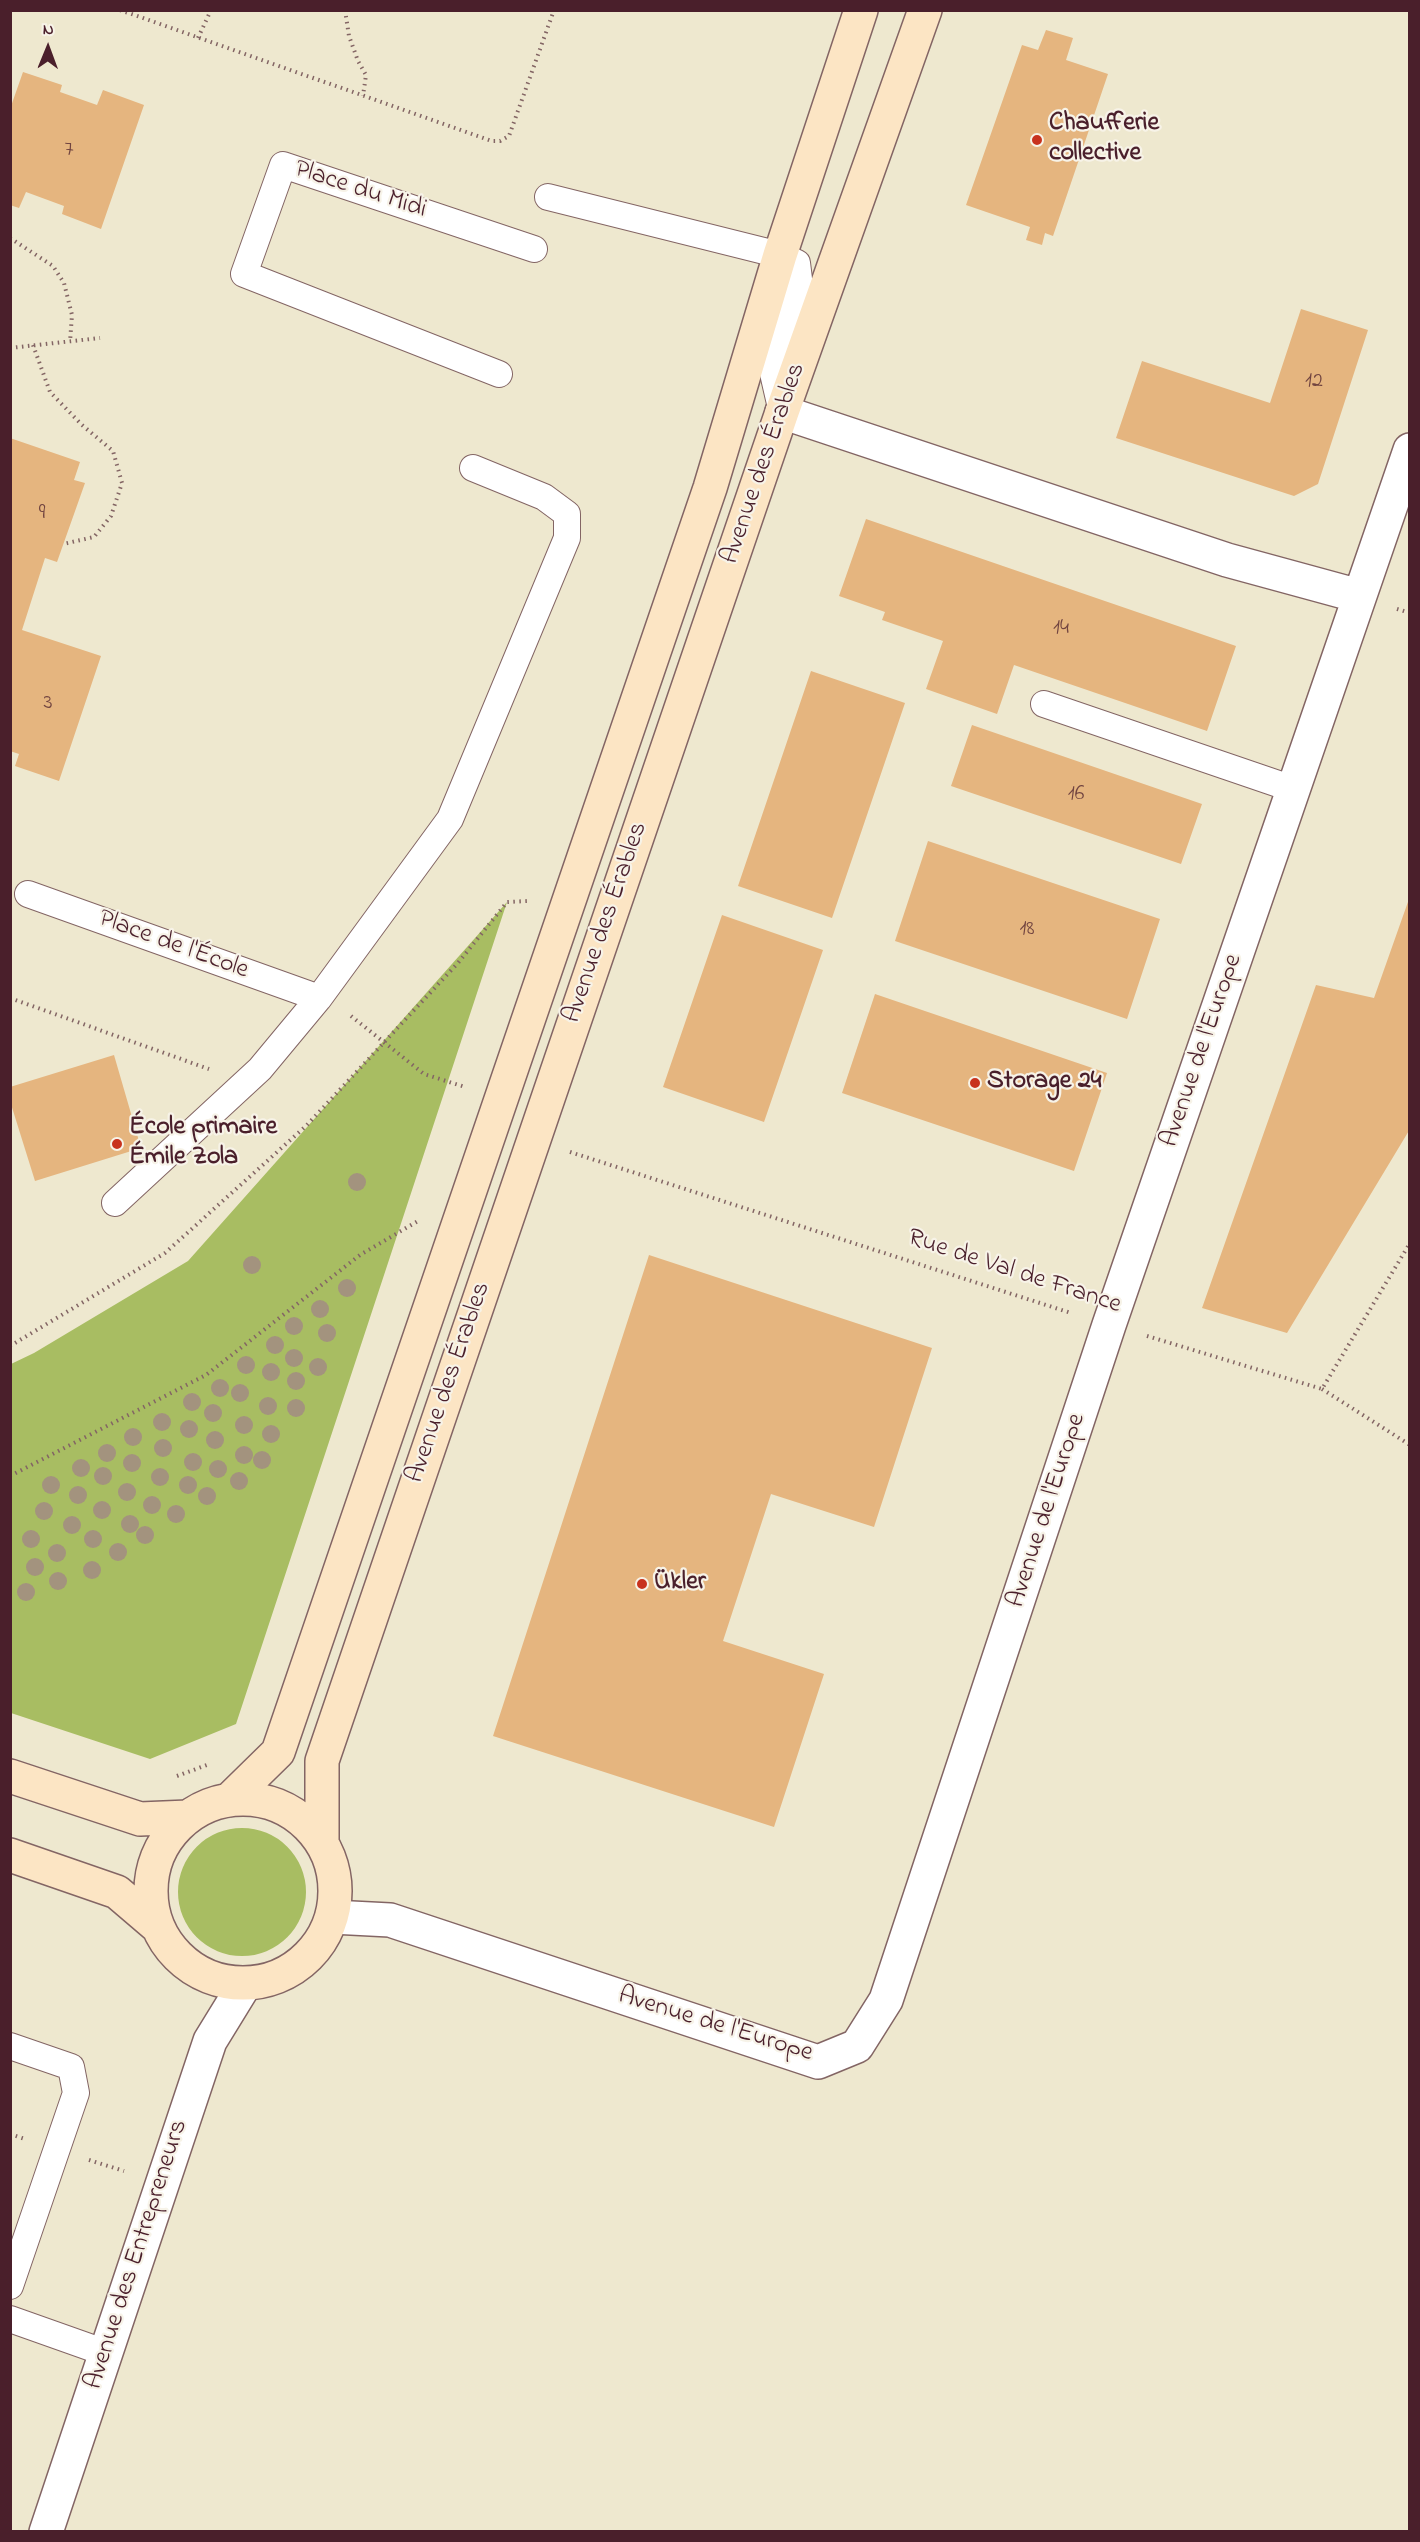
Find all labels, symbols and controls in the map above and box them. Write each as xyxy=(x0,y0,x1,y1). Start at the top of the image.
north arrow xyxy=(18,18,78,78)
text: N xyxy=(43,18,54,42)
place label: Chaufferie collective xyxy=(1049,109,1159,170)
marker: Chaufferie collective xyxy=(1030,133,1044,147)
house number: 7 xyxy=(64,138,74,164)
street label: Place du Midi xyxy=(290,155,430,227)
street label: Avenue des Érables xyxy=(716,360,814,568)
house number: 12 xyxy=(1305,369,1323,395)
house number: 9 xyxy=(39,501,45,527)
house number: 14 xyxy=(1053,616,1069,642)
house number: 3 xyxy=(43,691,53,717)
house number: 16 xyxy=(1068,782,1084,808)
street label: Avenue des Érables xyxy=(558,819,656,1027)
street label: Place de l'École xyxy=(94,904,252,988)
house number: 18 xyxy=(1019,917,1035,943)
street label: Avenue de l'Europe xyxy=(1155,950,1251,1152)
place label: Storage 24 xyxy=(987,1067,1102,1099)
marker: Storage 24 xyxy=(968,1076,982,1090)
place label: École primaire Émile Zola xyxy=(129,1113,277,1174)
marker: École primaire Émile Zola xyxy=(110,1137,124,1151)
street label: Rue de Val de France xyxy=(903,1224,1125,1322)
street label: Avenue des Érables xyxy=(401,1279,499,1487)
street label: Avenue de l'Europe xyxy=(1002,1410,1094,1612)
place label: Ükler xyxy=(654,1568,706,1600)
marker: Ükler xyxy=(635,1577,649,1591)
street label: Avenue de l'Europe xyxy=(614,1982,816,2070)
street label: Avenue des Entrepreneurs xyxy=(80,2116,196,2394)

